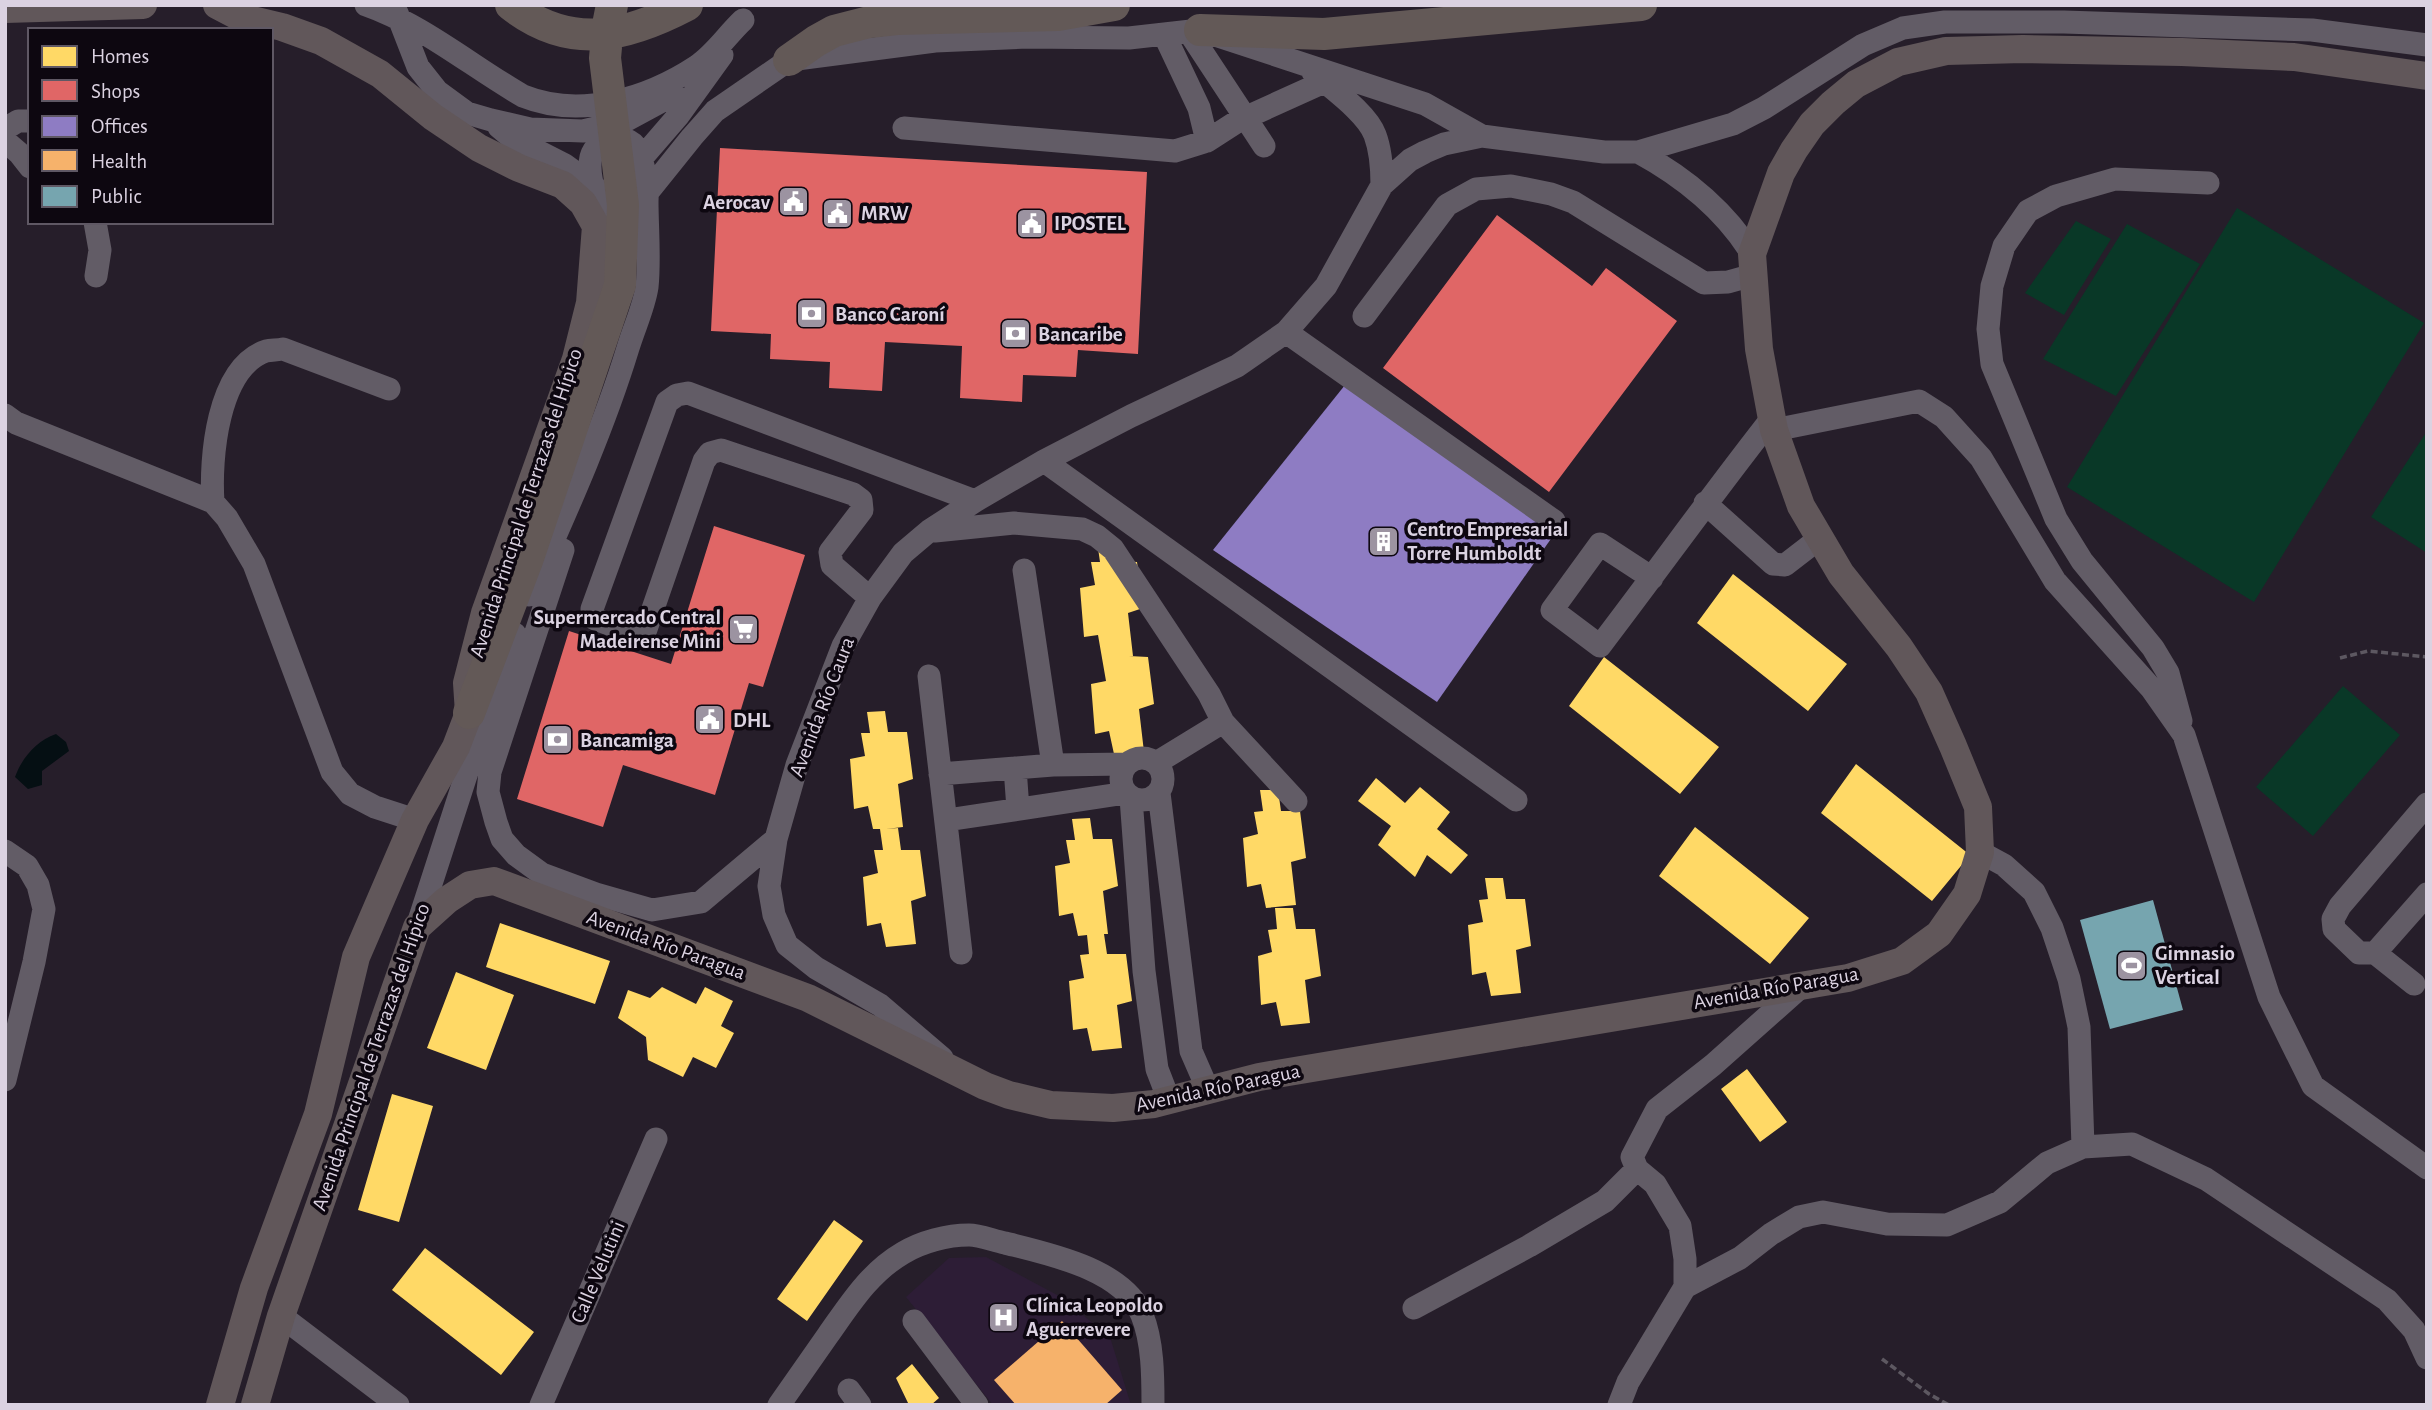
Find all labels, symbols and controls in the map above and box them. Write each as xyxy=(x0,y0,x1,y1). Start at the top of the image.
legend xyxy=(28,28,273,224)
text: Homes xyxy=(91,46,149,67)
text: Shops xyxy=(91,81,140,102)
text: Offices xyxy=(91,116,148,137)
text: Health xyxy=(91,151,147,172)
public building icon: Aerocav xyxy=(776,185,810,219)
text: Public xyxy=(91,186,141,207)
place label: Aerocav xyxy=(703,192,771,213)
public building icon: MRW xyxy=(821,196,855,230)
place label: MRW xyxy=(861,203,909,224)
public building icon: IPOSTEL xyxy=(1014,206,1048,240)
place label: IPOSTEL xyxy=(1054,213,1127,234)
bank icon: Banco Caroní xyxy=(795,297,829,331)
place label: Banco Caroní xyxy=(835,304,945,325)
bank icon: Bancaribe xyxy=(998,317,1032,351)
place label: Bancaribe xyxy=(1038,324,1123,345)
street label: Avenida Principal de Terrazas del Hípico xyxy=(466,346,586,660)
place label: Centro Empresarial Torre Humboldt xyxy=(1407,519,1568,564)
building icon: Centro Empresarial Torre Humboldt xyxy=(1367,524,1401,558)
place label: Supermercado Central Madeirense Mini xyxy=(533,607,721,652)
supermarket icon: Supermercado Central Madeirense Mini xyxy=(727,612,761,646)
street label: Avenida Río Caura xyxy=(786,634,858,780)
public building icon: DHL xyxy=(693,703,727,737)
place label: DHL xyxy=(733,710,771,731)
bank icon: Bancamiga xyxy=(540,723,574,757)
place label: Bancamiga xyxy=(580,730,674,751)
street label: Avenida Principal de Terrazas del Hípico xyxy=(308,901,434,1213)
street label: Avenida Río Paragua xyxy=(584,907,748,984)
place label: Gimnasio Vertical xyxy=(2155,943,2235,988)
sports icon: Gimnasio Vertical xyxy=(2115,948,2149,982)
street label: Avenida Río Paragua xyxy=(1692,963,1860,1013)
street label: Avenida Río Paragua xyxy=(1134,1060,1302,1116)
street label: Calle Velutini xyxy=(567,1218,629,1326)
place label: Clínica Leopoldo Aguerrevere xyxy=(1026,1295,1163,1340)
hospital icon: Clínica Leopoldo Aguerrevere xyxy=(986,1300,1020,1334)

